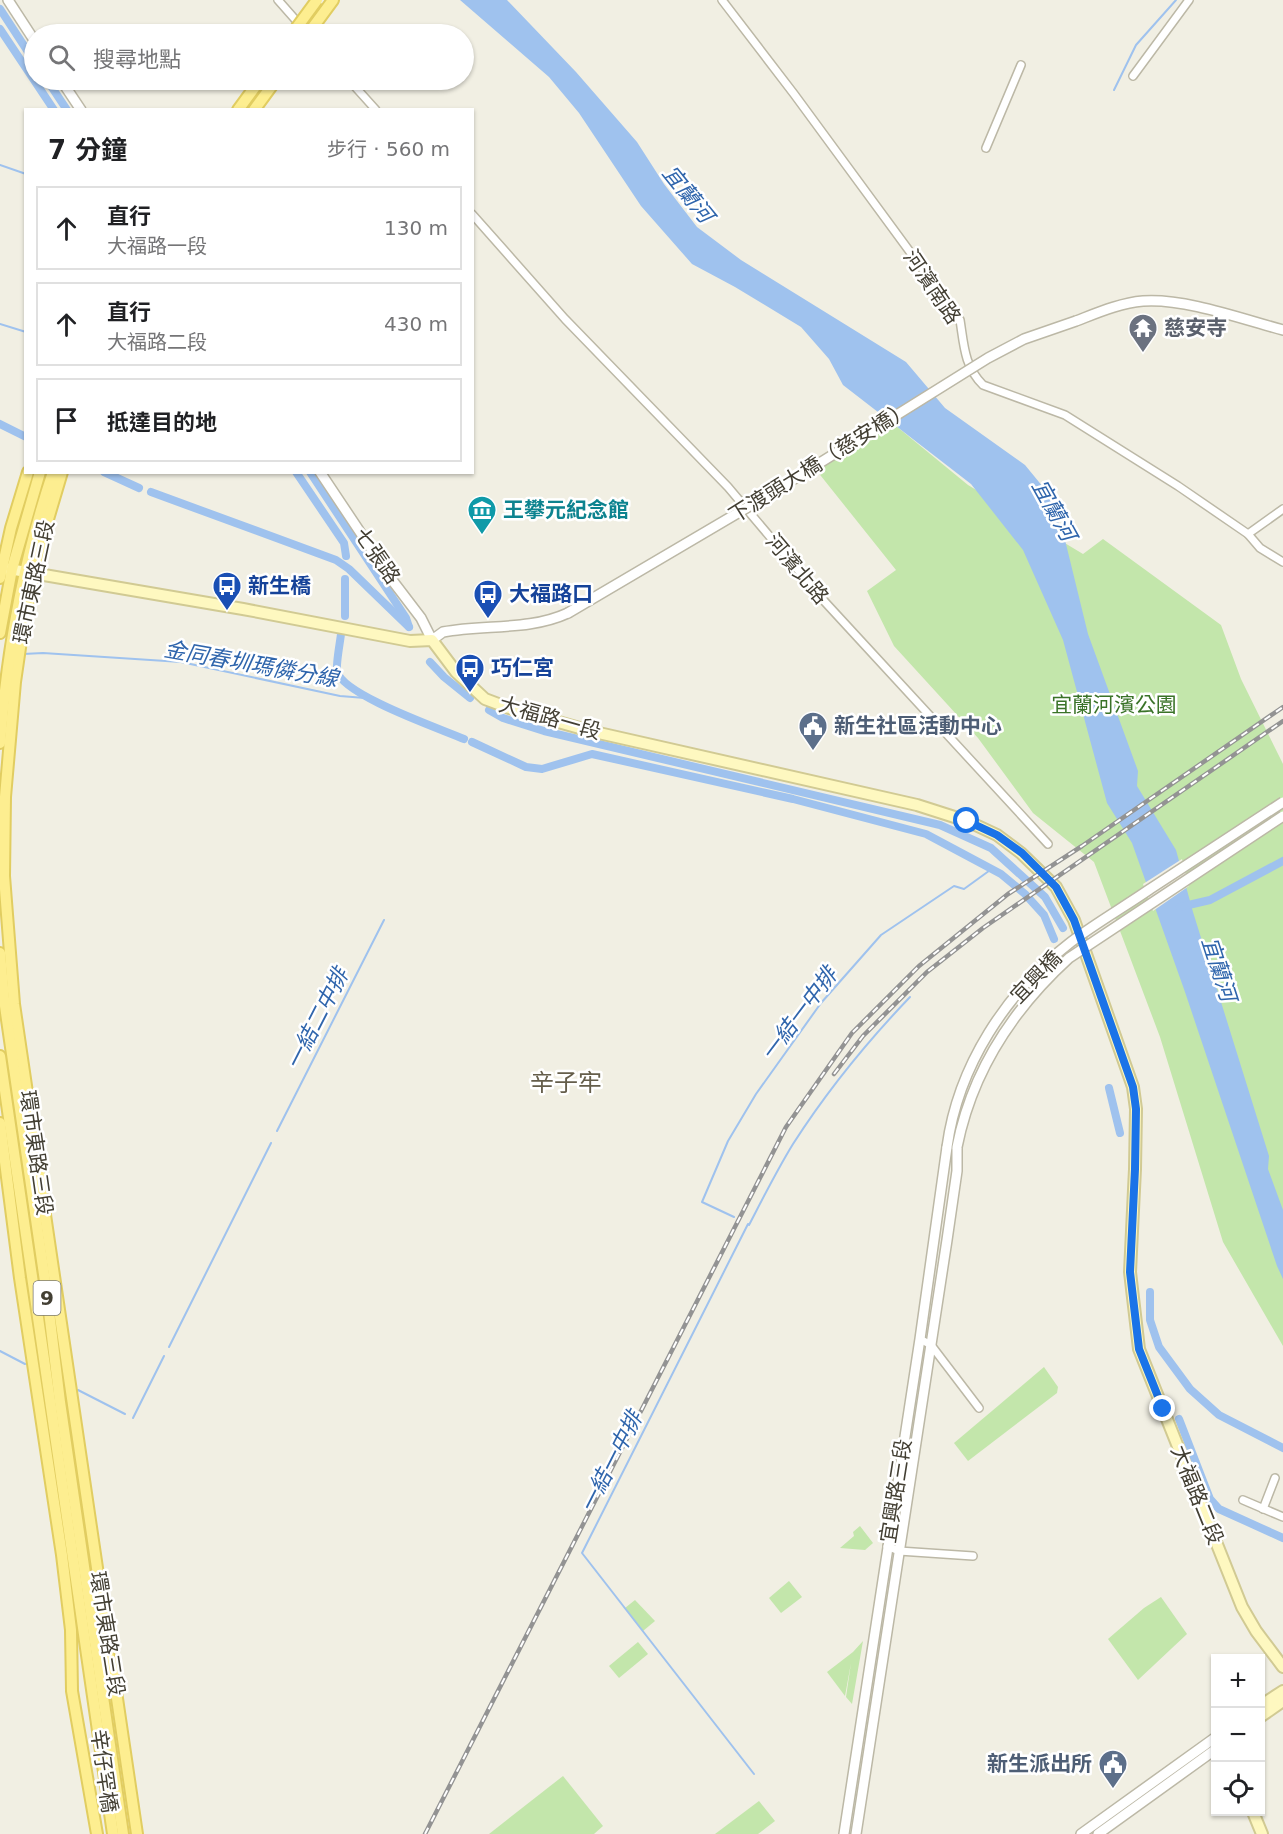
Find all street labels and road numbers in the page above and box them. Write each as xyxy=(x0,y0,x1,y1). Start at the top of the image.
street label: 河濱南路 xyxy=(899,245,965,329)
street label: 下渡頭大橋（慈安橋） xyxy=(725,396,915,528)
street label: 環市東路三段 xyxy=(9,518,59,646)
street label: 七張路 xyxy=(349,523,405,589)
street label: 河濱北路 xyxy=(761,529,833,609)
street label: 大福路一段 xyxy=(496,692,604,744)
street label: 宜興橋 xyxy=(1005,946,1067,1008)
street label: 環市東路三段 xyxy=(15,1089,57,1217)
road number: 9 xyxy=(34,1281,60,1315)
street label: 宜興路三段 xyxy=(876,1437,916,1545)
street label: 大福路二段 xyxy=(1166,1442,1228,1548)
street label: 環市東路三段 xyxy=(85,1570,129,1698)
street label: 辛仔罕橋 xyxy=(86,1728,122,1814)

